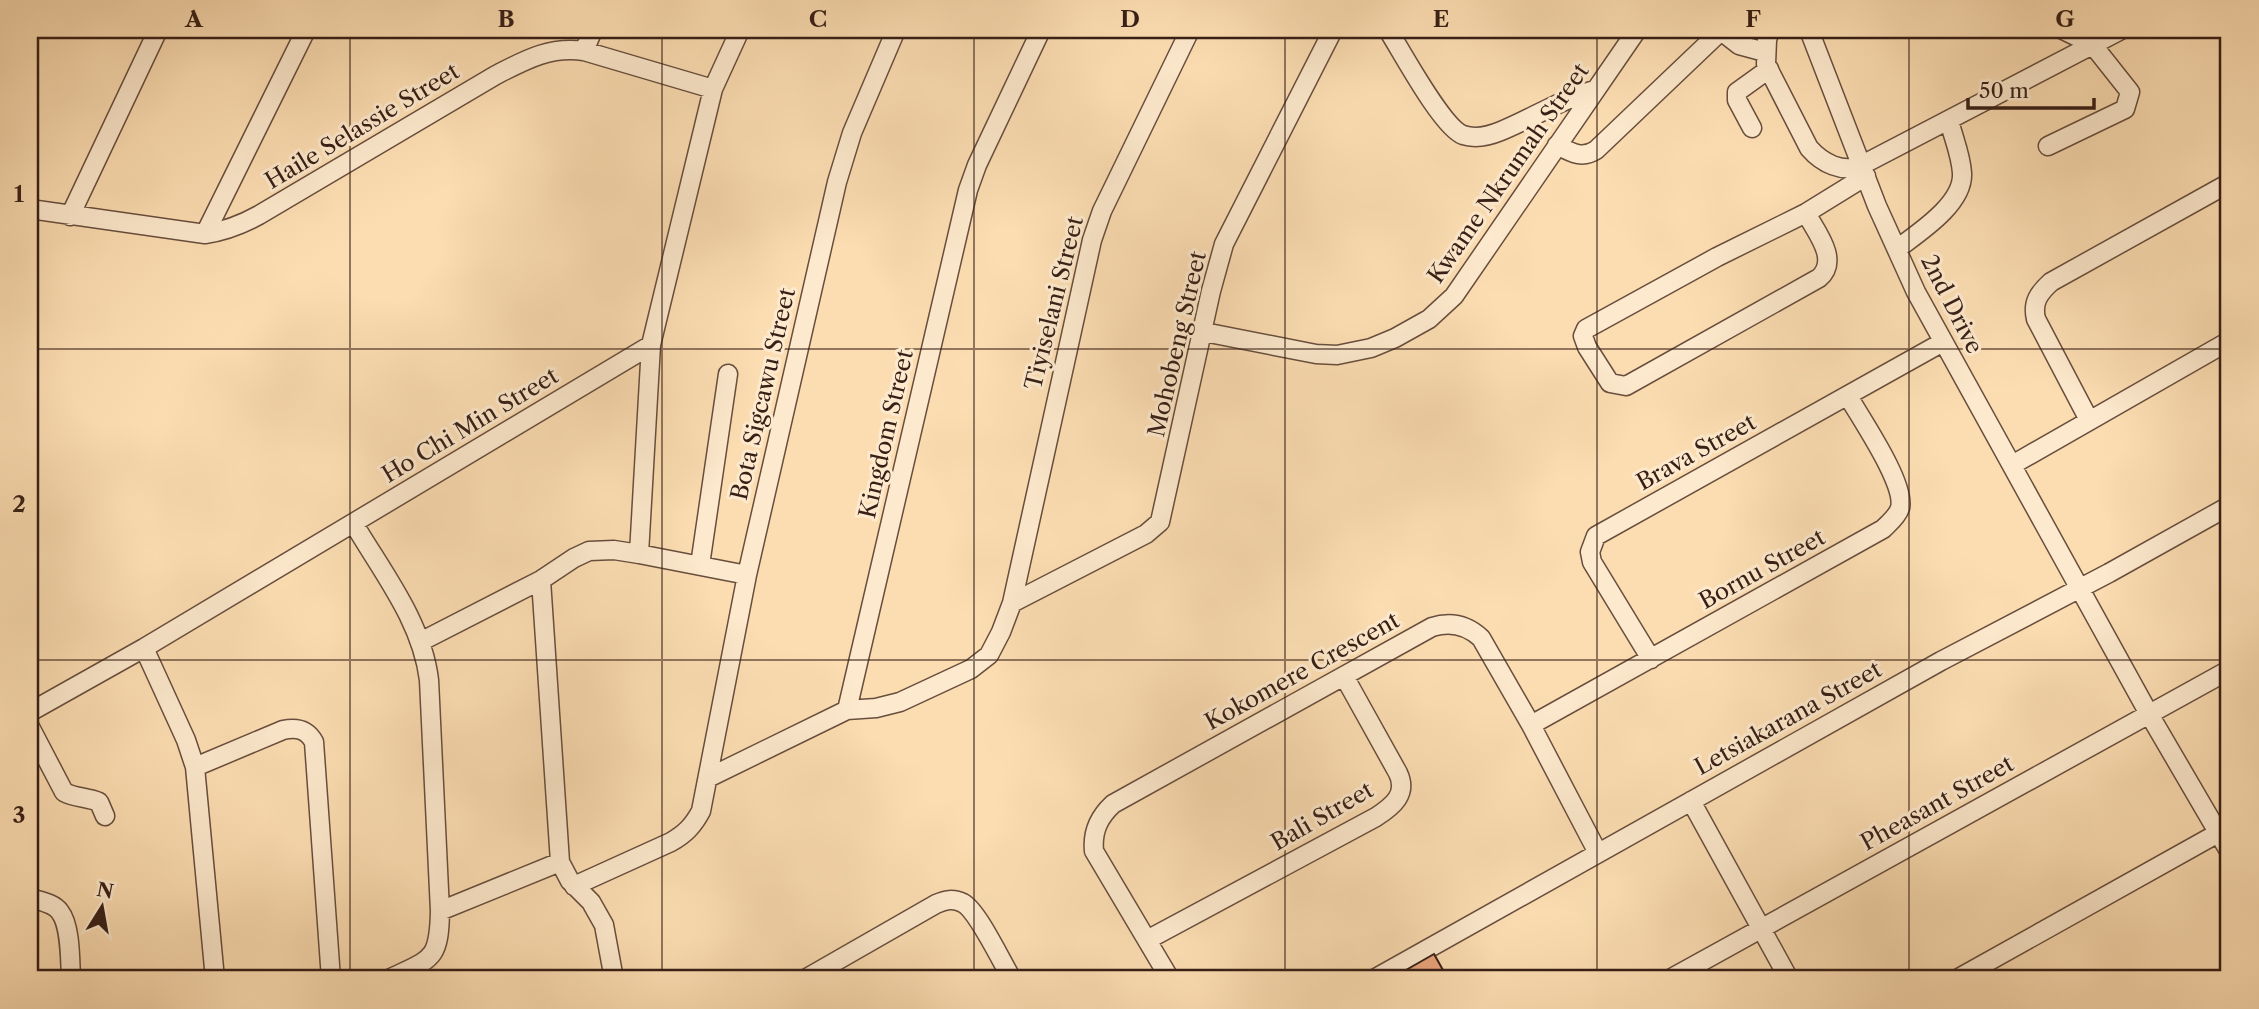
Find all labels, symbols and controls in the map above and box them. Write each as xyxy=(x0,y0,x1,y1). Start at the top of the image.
text: A xyxy=(184,5,204,33)
text: B xyxy=(497,5,515,33)
text: C xyxy=(809,5,827,33)
text: D xyxy=(1120,5,1140,33)
text: E xyxy=(1433,5,1449,33)
text: F xyxy=(1745,5,1761,33)
text: G xyxy=(2055,5,2075,33)
street label: Haile Selassie Street xyxy=(260,57,464,195)
street label: Kwame Nkrumah Street xyxy=(1421,58,1595,288)
scale bar xyxy=(1968,66,2094,110)
text: 50 m xyxy=(1979,78,2029,103)
text: 1 xyxy=(14,180,25,208)
street label: Tiyiselani Street xyxy=(1019,213,1089,393)
street label: Mohobeng Street xyxy=(1142,248,1212,440)
street label: 2nd Drive xyxy=(1915,250,1989,358)
street label: Bota Sigcawu Street xyxy=(725,285,801,503)
street label: Kingdom Street xyxy=(853,347,919,521)
street label: Ho Chi Min Street xyxy=(377,361,563,489)
street label: Brava Street xyxy=(1631,408,1761,496)
text: 2 xyxy=(12,490,26,518)
street label: Bornu Street xyxy=(1694,523,1830,615)
street label: Kokomere Crescent xyxy=(1200,606,1404,736)
street label: Letsiakarana Street xyxy=(1690,655,1886,781)
street label: Pheasant Street xyxy=(1856,749,2018,857)
street label: Bali Street xyxy=(1266,776,1378,856)
text: 3 xyxy=(13,801,26,829)
north arrow xyxy=(66,872,136,942)
text: N xyxy=(95,878,115,904)

